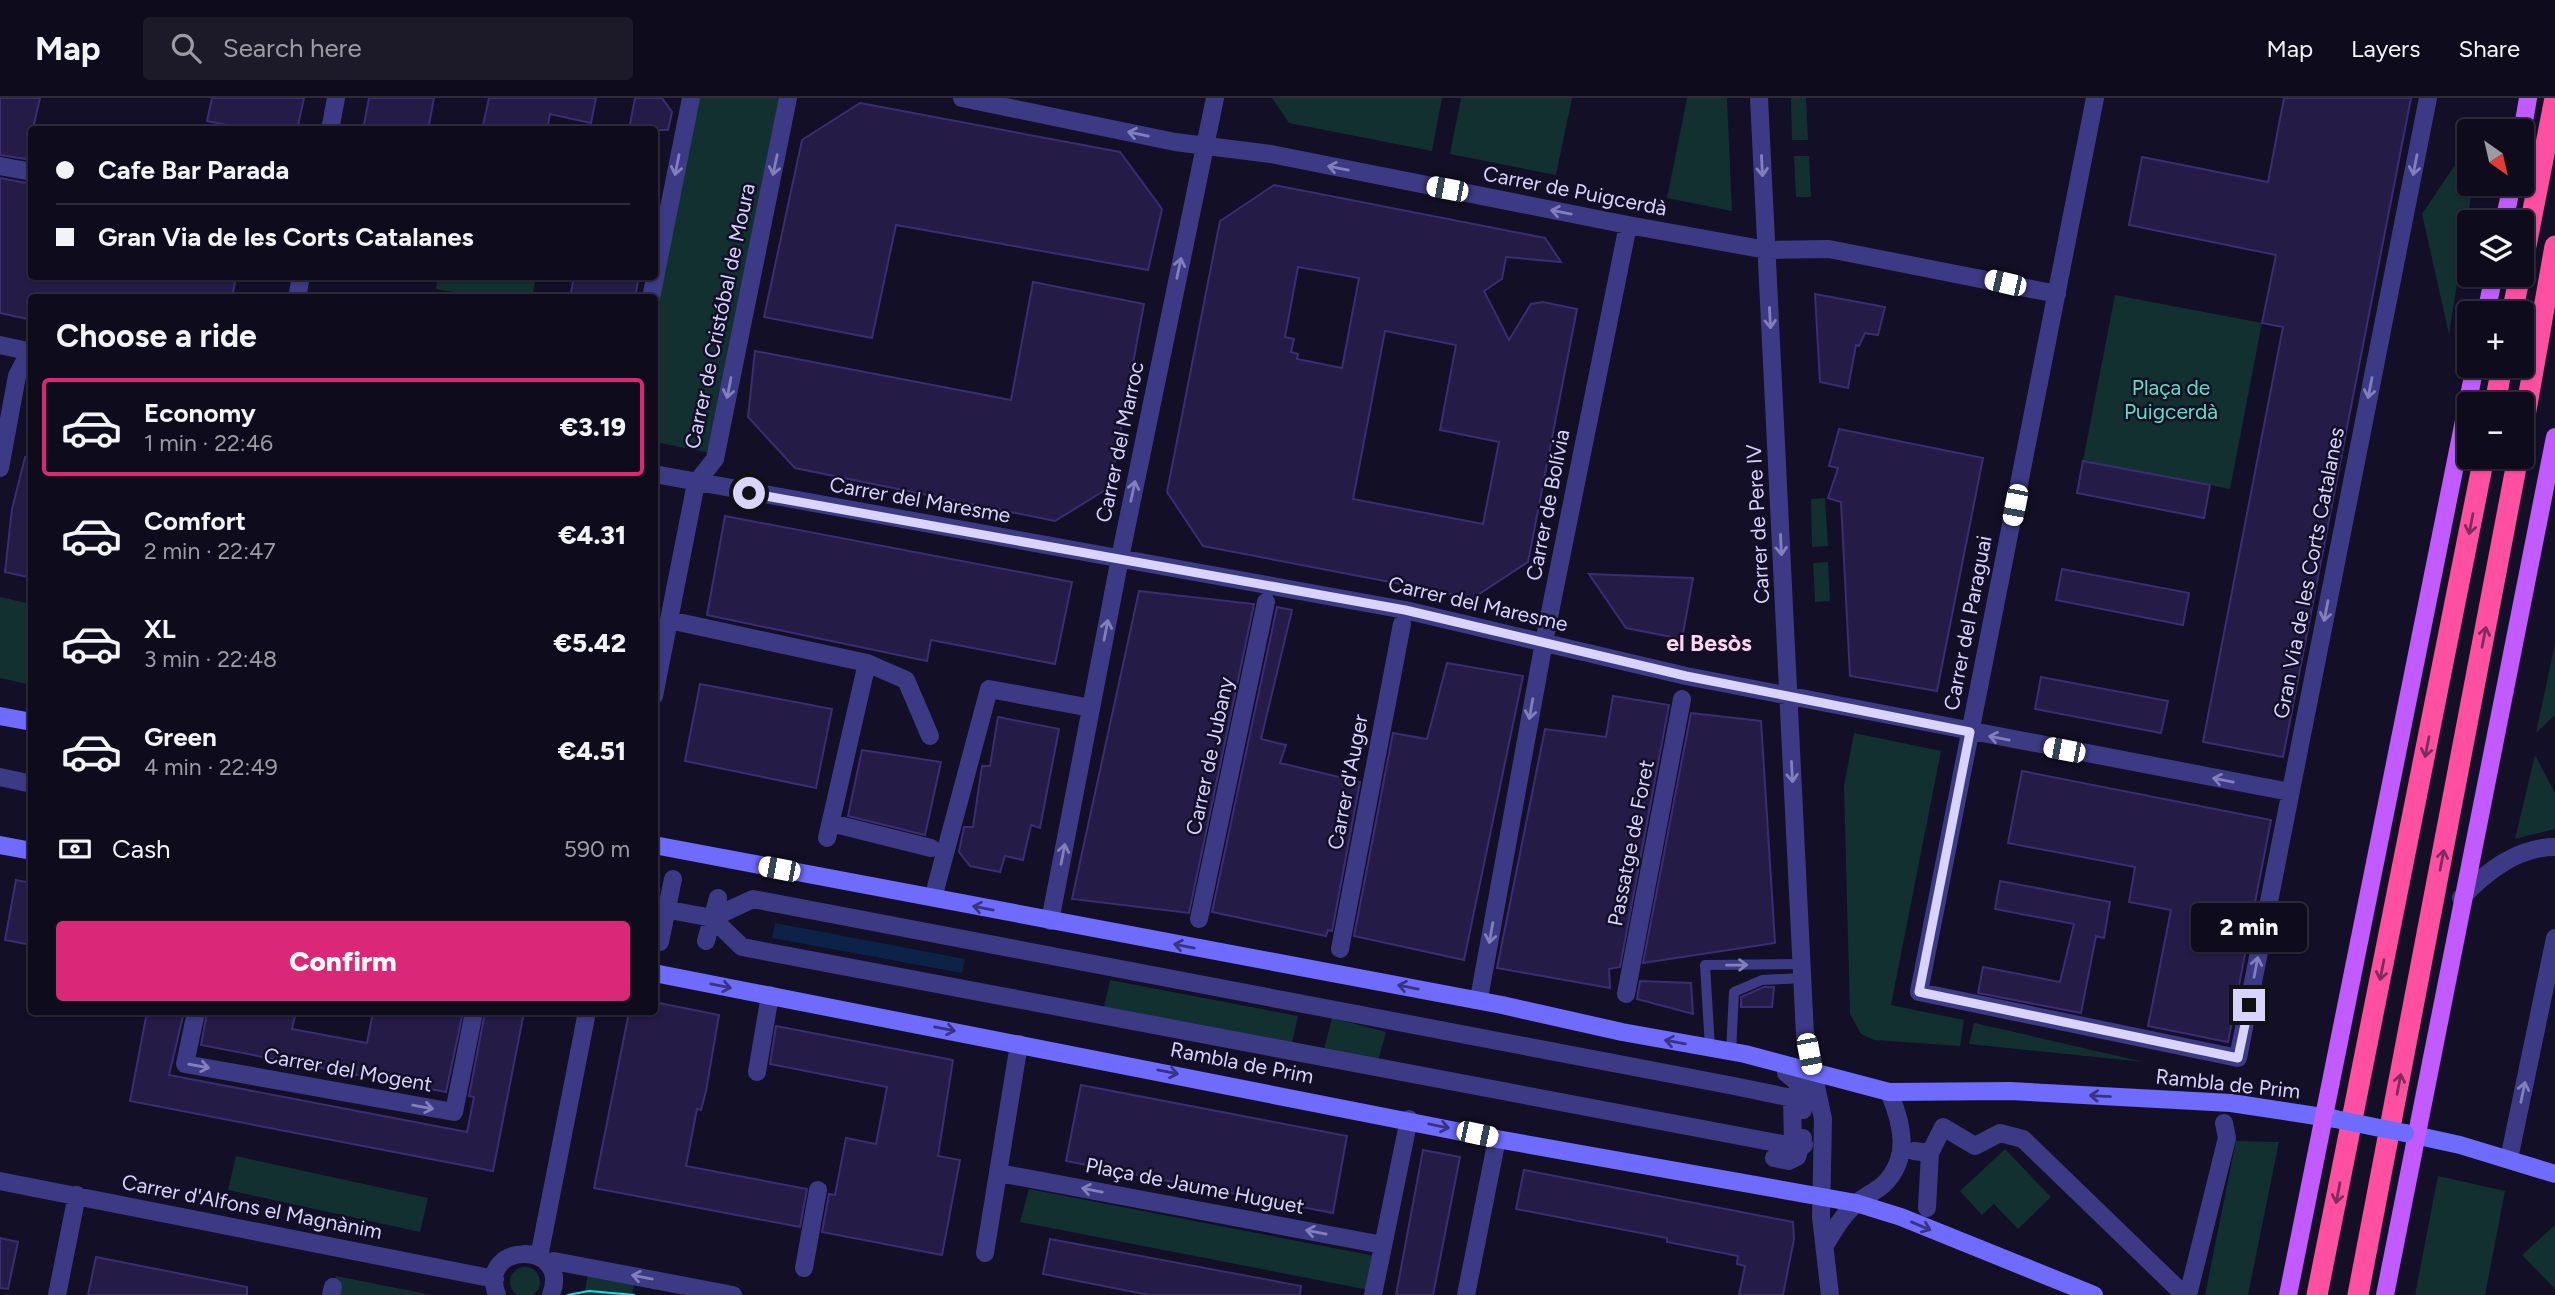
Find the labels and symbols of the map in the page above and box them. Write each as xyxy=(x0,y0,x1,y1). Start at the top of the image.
north arrow xyxy=(2457,119,2534,196)
one-way arrow xyxy=(1127,126,1150,140)
one-way arrow xyxy=(670,153,684,176)
one-way arrow xyxy=(767,153,781,176)
one-way arrow xyxy=(2407,153,2421,176)
one-way arrow xyxy=(1756,154,1769,177)
one-way arrow xyxy=(1327,160,1350,174)
street label: Carrer de Puigcerdà xyxy=(1481,160,1669,221)
car xyxy=(1425,175,1470,203)
street label: Carrer de Cristóbal de Moura xyxy=(679,181,760,451)
one-way arrow xyxy=(1550,205,1573,218)
one-way arrow xyxy=(1173,257,1187,280)
car xyxy=(1983,268,2028,298)
one-way arrow xyxy=(1764,306,1777,329)
street label: Carrer del Marroc xyxy=(1090,359,1149,525)
park label: Plaça de Puigcerdà xyxy=(2124,375,2218,424)
one-way arrow xyxy=(722,376,735,399)
one-way arrow xyxy=(2363,376,2377,399)
street label: Gran Via de les Corts Catalanes xyxy=(2268,425,2349,721)
street label: Carrer de Bolívia xyxy=(1521,427,1574,583)
street label: Carrer de Pere IV xyxy=(1741,443,1774,605)
street label: Carrer del Maresme xyxy=(828,471,1013,528)
route start xyxy=(733,477,765,509)
one-way arrow xyxy=(1127,480,1141,503)
car xyxy=(2001,482,2030,528)
one-way arrow xyxy=(2464,512,2478,535)
one-way arrow xyxy=(1775,533,1788,556)
street label: Carrer del Paraguai xyxy=(1938,533,1997,712)
street label: Carrer del Maresme xyxy=(1386,571,1570,636)
one-way arrow xyxy=(2319,599,2332,622)
one-way arrow xyxy=(1099,619,1113,642)
one-way arrow xyxy=(2478,626,2491,649)
district label: el Besòs xyxy=(1666,629,1752,657)
street label: Carrer de Jubany xyxy=(1181,675,1238,837)
one-way arrow xyxy=(1524,697,1537,720)
street label: Carrer d'Auger xyxy=(1322,712,1373,852)
one-way arrow xyxy=(1988,731,2011,744)
one-way arrow xyxy=(2419,735,2433,758)
car xyxy=(2042,736,2087,764)
street label: Passatge de Foret xyxy=(1602,758,1659,928)
one-way arrow xyxy=(1786,760,1799,783)
one-way arrow xyxy=(2212,772,2235,786)
one-way arrow xyxy=(1057,843,1071,866)
one-way arrow xyxy=(2435,849,2449,872)
car xyxy=(757,855,802,883)
one-way arrow xyxy=(972,900,995,914)
callout: 2 min xyxy=(2191,904,2307,953)
one-way arrow xyxy=(1483,921,1497,944)
one-way arrow xyxy=(1173,938,1196,952)
one-way arrow xyxy=(2250,956,2263,979)
one-way arrow xyxy=(1725,958,1748,972)
one-way arrow xyxy=(2375,958,2389,981)
one-way arrow xyxy=(710,979,732,993)
one-way arrow xyxy=(1397,980,1420,993)
route end xyxy=(2233,989,2265,1021)
one-way arrow xyxy=(933,1023,956,1036)
car xyxy=(1795,1031,1824,1077)
one-way arrow xyxy=(1664,1035,1686,1048)
street label: Rambla de Prim xyxy=(1168,1036,1316,1089)
street label: Carrer del Mogent xyxy=(262,1042,434,1097)
one-way arrow xyxy=(187,1060,210,1074)
street label: Rambla de Prim xyxy=(2154,1063,2302,1104)
one-way arrow xyxy=(1156,1066,1179,1080)
one-way arrow xyxy=(2392,1073,2406,1096)
one-way arrow xyxy=(2516,1081,2530,1104)
one-way arrow xyxy=(2089,1089,2112,1102)
one-way arrow xyxy=(411,1101,434,1114)
one-way arrow xyxy=(1427,1119,1450,1133)
car xyxy=(1455,1119,1500,1149)
street label: Plaça de Jaume Huguet xyxy=(1084,1152,1307,1219)
street label: Carrer d'Alfons el Magnànim xyxy=(120,1169,384,1244)
one-way arrow xyxy=(2330,1181,2344,1204)
one-way arrow xyxy=(1081,1183,1104,1196)
one-way arrow xyxy=(1909,1220,1931,1233)
one-way arrow xyxy=(1305,1225,1328,1239)
one-way arrow xyxy=(631,1270,654,1284)

